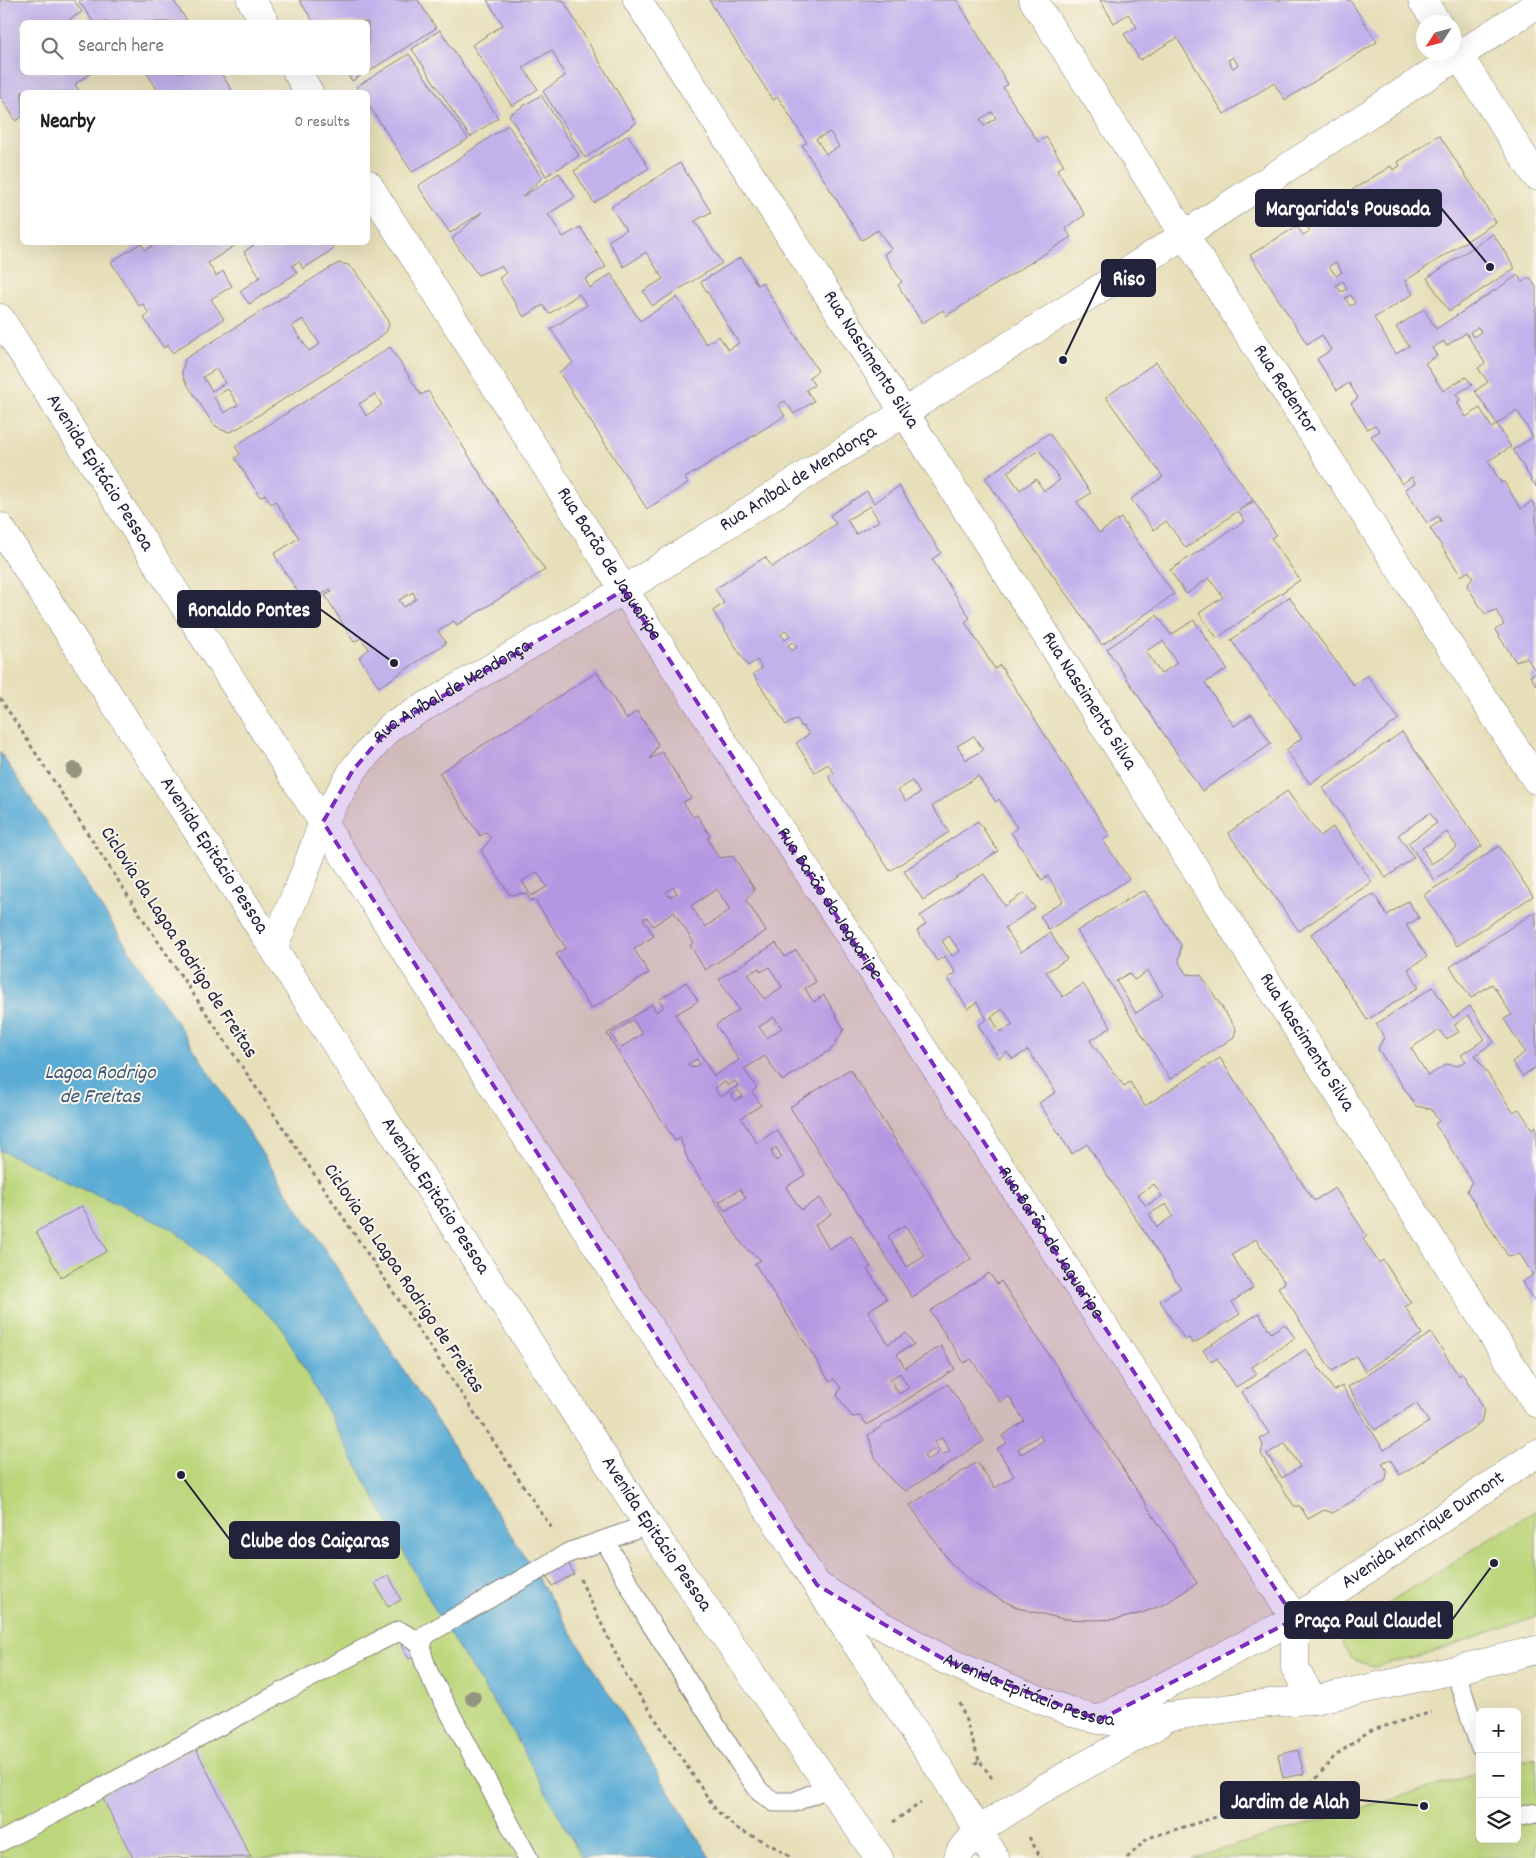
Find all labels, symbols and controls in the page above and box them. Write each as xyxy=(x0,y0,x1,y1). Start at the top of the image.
north arrow xyxy=(1416,15,1461,60)
search box xyxy=(20,20,370,75)
icon: search xyxy=(38,34,66,62)
text: Search here xyxy=(78,34,164,61)
text: Nearby xyxy=(40,108,95,138)
text: 0 results xyxy=(295,111,350,134)
callout: Margarida's Pousada xyxy=(1256,190,1441,226)
text: Margarida's Pousada xyxy=(1266,196,1431,226)
callout: Riso xyxy=(1102,260,1155,296)
text: Riso xyxy=(1113,266,1145,296)
street label: Rua Nascimento Silva xyxy=(815,285,926,435)
street label: Rua Redentor xyxy=(1245,339,1324,441)
street label: Avenida Epitácio Pessoa xyxy=(38,389,160,558)
street label: Rua Aníbal de Mendonça xyxy=(715,419,883,540)
street label: Rua Barão de Jaguaripe xyxy=(549,482,668,647)
callout: Ronaldo Pontes xyxy=(178,591,320,627)
text: Ronaldo Pontes xyxy=(188,597,310,627)
street label: Rua Nascimento Silva xyxy=(1034,626,1143,777)
street label: Rua Aníbal de Mendonça xyxy=(367,633,538,750)
street label: Avenida Epitácio Pessoa xyxy=(152,772,275,940)
street label: Ciclovia da Lagoa Rodrigo de Freitas xyxy=(92,821,264,1065)
street label: Rua Barão de Jaguaripe xyxy=(769,822,889,986)
street label: Rua Nascimento Silva xyxy=(1252,968,1361,1118)
water label: Lagoa Rodrigo de Freitas xyxy=(44,1059,157,1113)
street label: Avenida Epitácio Pessoa xyxy=(373,1112,496,1281)
street label: Ciclovia da Lagoa Rodrigo de Freitas xyxy=(315,1158,491,1400)
street label: Rua Barão de Jaguaripe xyxy=(990,1161,1110,1326)
street label: Avenida Epitácio Pessoa xyxy=(593,1451,719,1618)
street label: Avenida Henrique Dumont xyxy=(1336,1465,1511,1597)
callout: Clube dos Caiçaras xyxy=(230,1522,399,1558)
text: Clube dos Caiçaras xyxy=(240,1528,390,1558)
callout: Praça Paul Claudel xyxy=(1285,1602,1452,1638)
text: Praça Paul Claudel xyxy=(1295,1608,1442,1638)
street label: Avenida Epitácio Pessoa xyxy=(938,1647,1116,1735)
map controls xyxy=(1476,1708,1521,1843)
button: + xyxy=(1476,1708,1521,1753)
button: − xyxy=(1476,1753,1521,1798)
callout: Jardim de Alah xyxy=(1221,1782,1359,1818)
text: Jardim de Alah xyxy=(1231,1789,1349,1819)
button: layers xyxy=(1476,1798,1521,1843)

